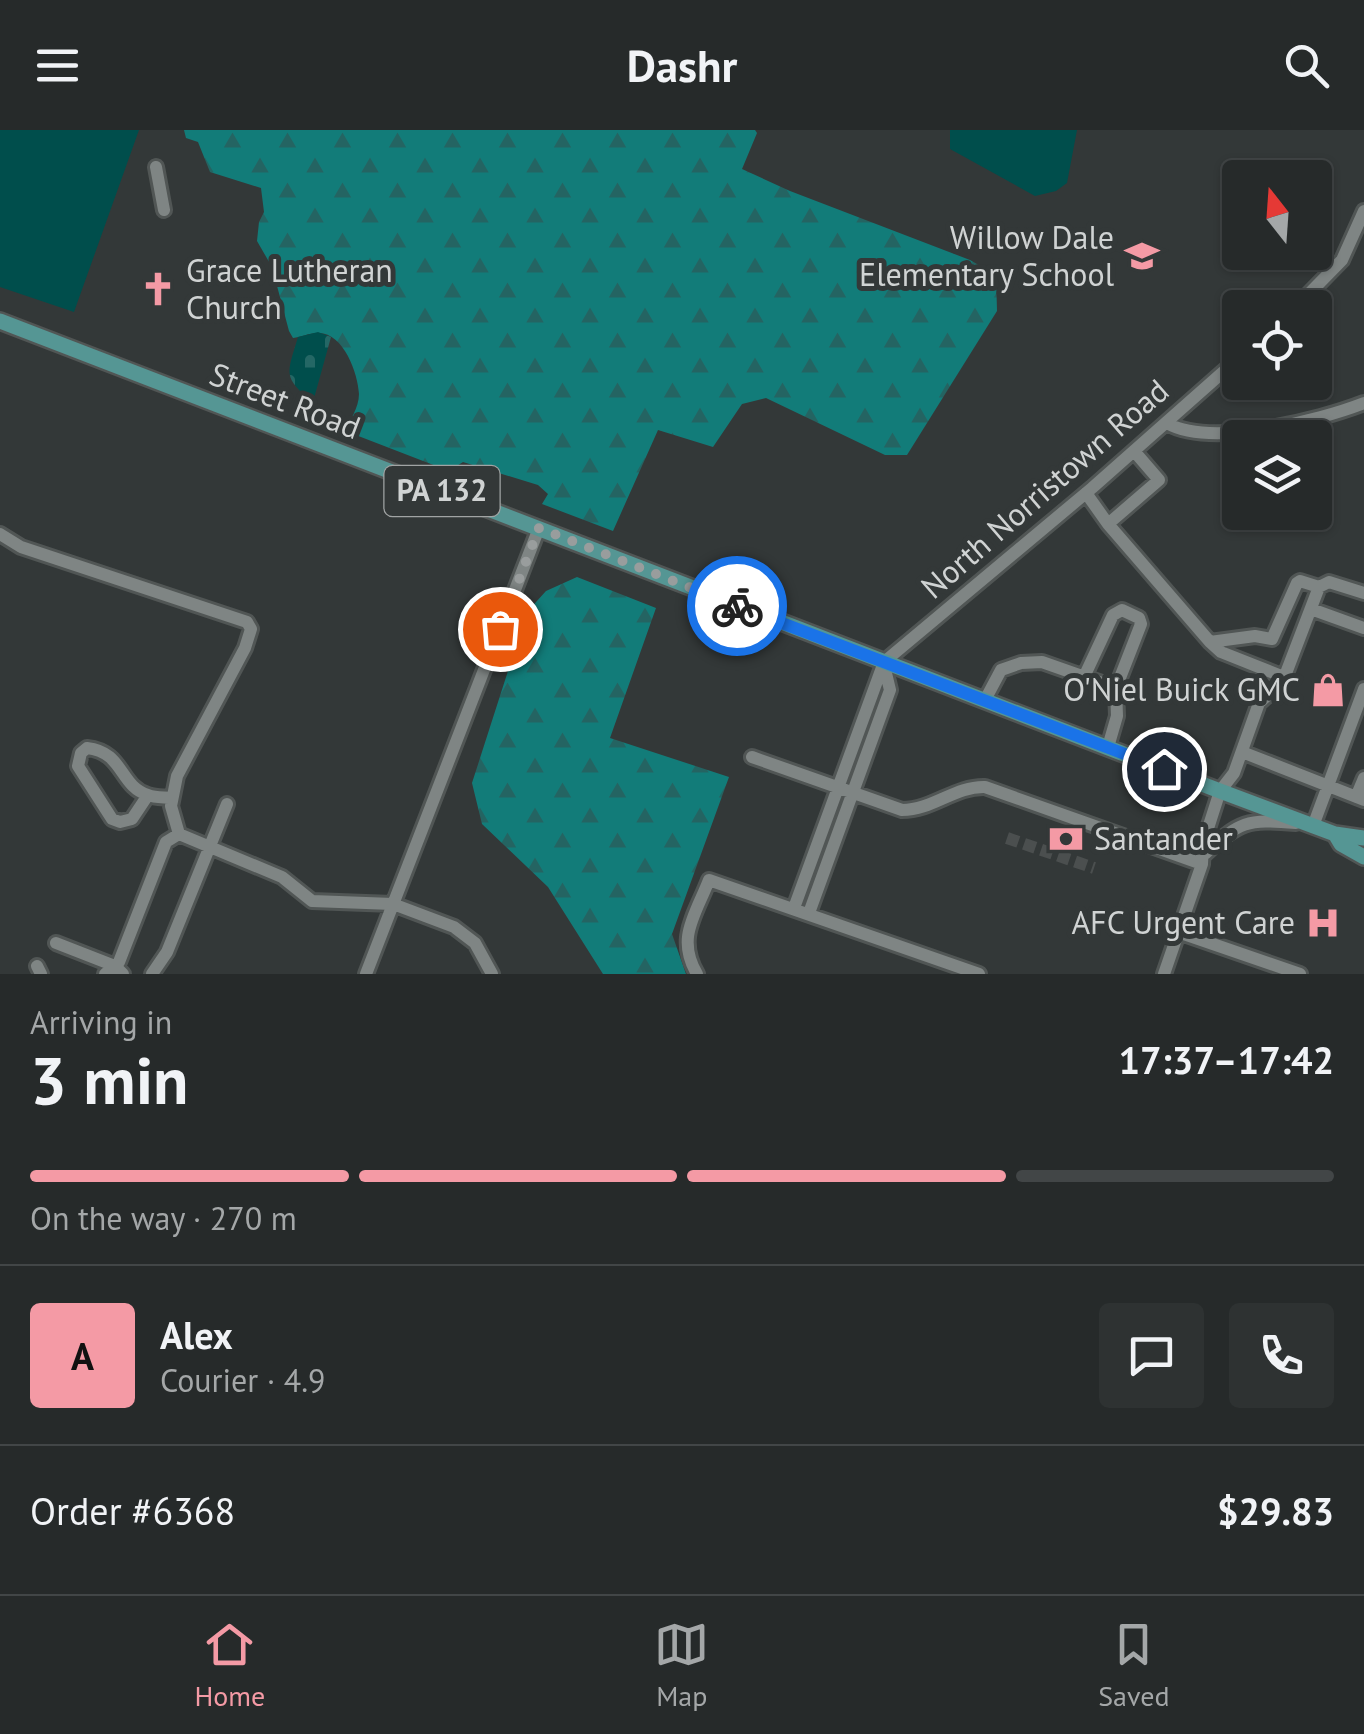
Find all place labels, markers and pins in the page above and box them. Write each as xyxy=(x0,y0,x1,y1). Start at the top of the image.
place label: Willow Dale Elementary School xyxy=(859,216,1115,295)
school or university icon: Willow Dale Elementary School xyxy=(1123,237,1161,275)
place label: Grace Lutheran Church xyxy=(186,249,393,328)
church icon: Grace Lutheran Church xyxy=(139,270,177,308)
pin xyxy=(458,587,543,672)
place label: O'Niel Buick GMC xyxy=(1063,668,1300,710)
shop icon: O'Niel Buick GMC xyxy=(1309,671,1347,709)
pin xyxy=(1122,727,1207,812)
place label: Santander xyxy=(1094,817,1233,859)
bank icon: Santander xyxy=(1047,820,1085,858)
place label: AFC Urgent Care xyxy=(1071,901,1295,943)
hospital icon: AFC Urgent Care xyxy=(1304,904,1342,942)

